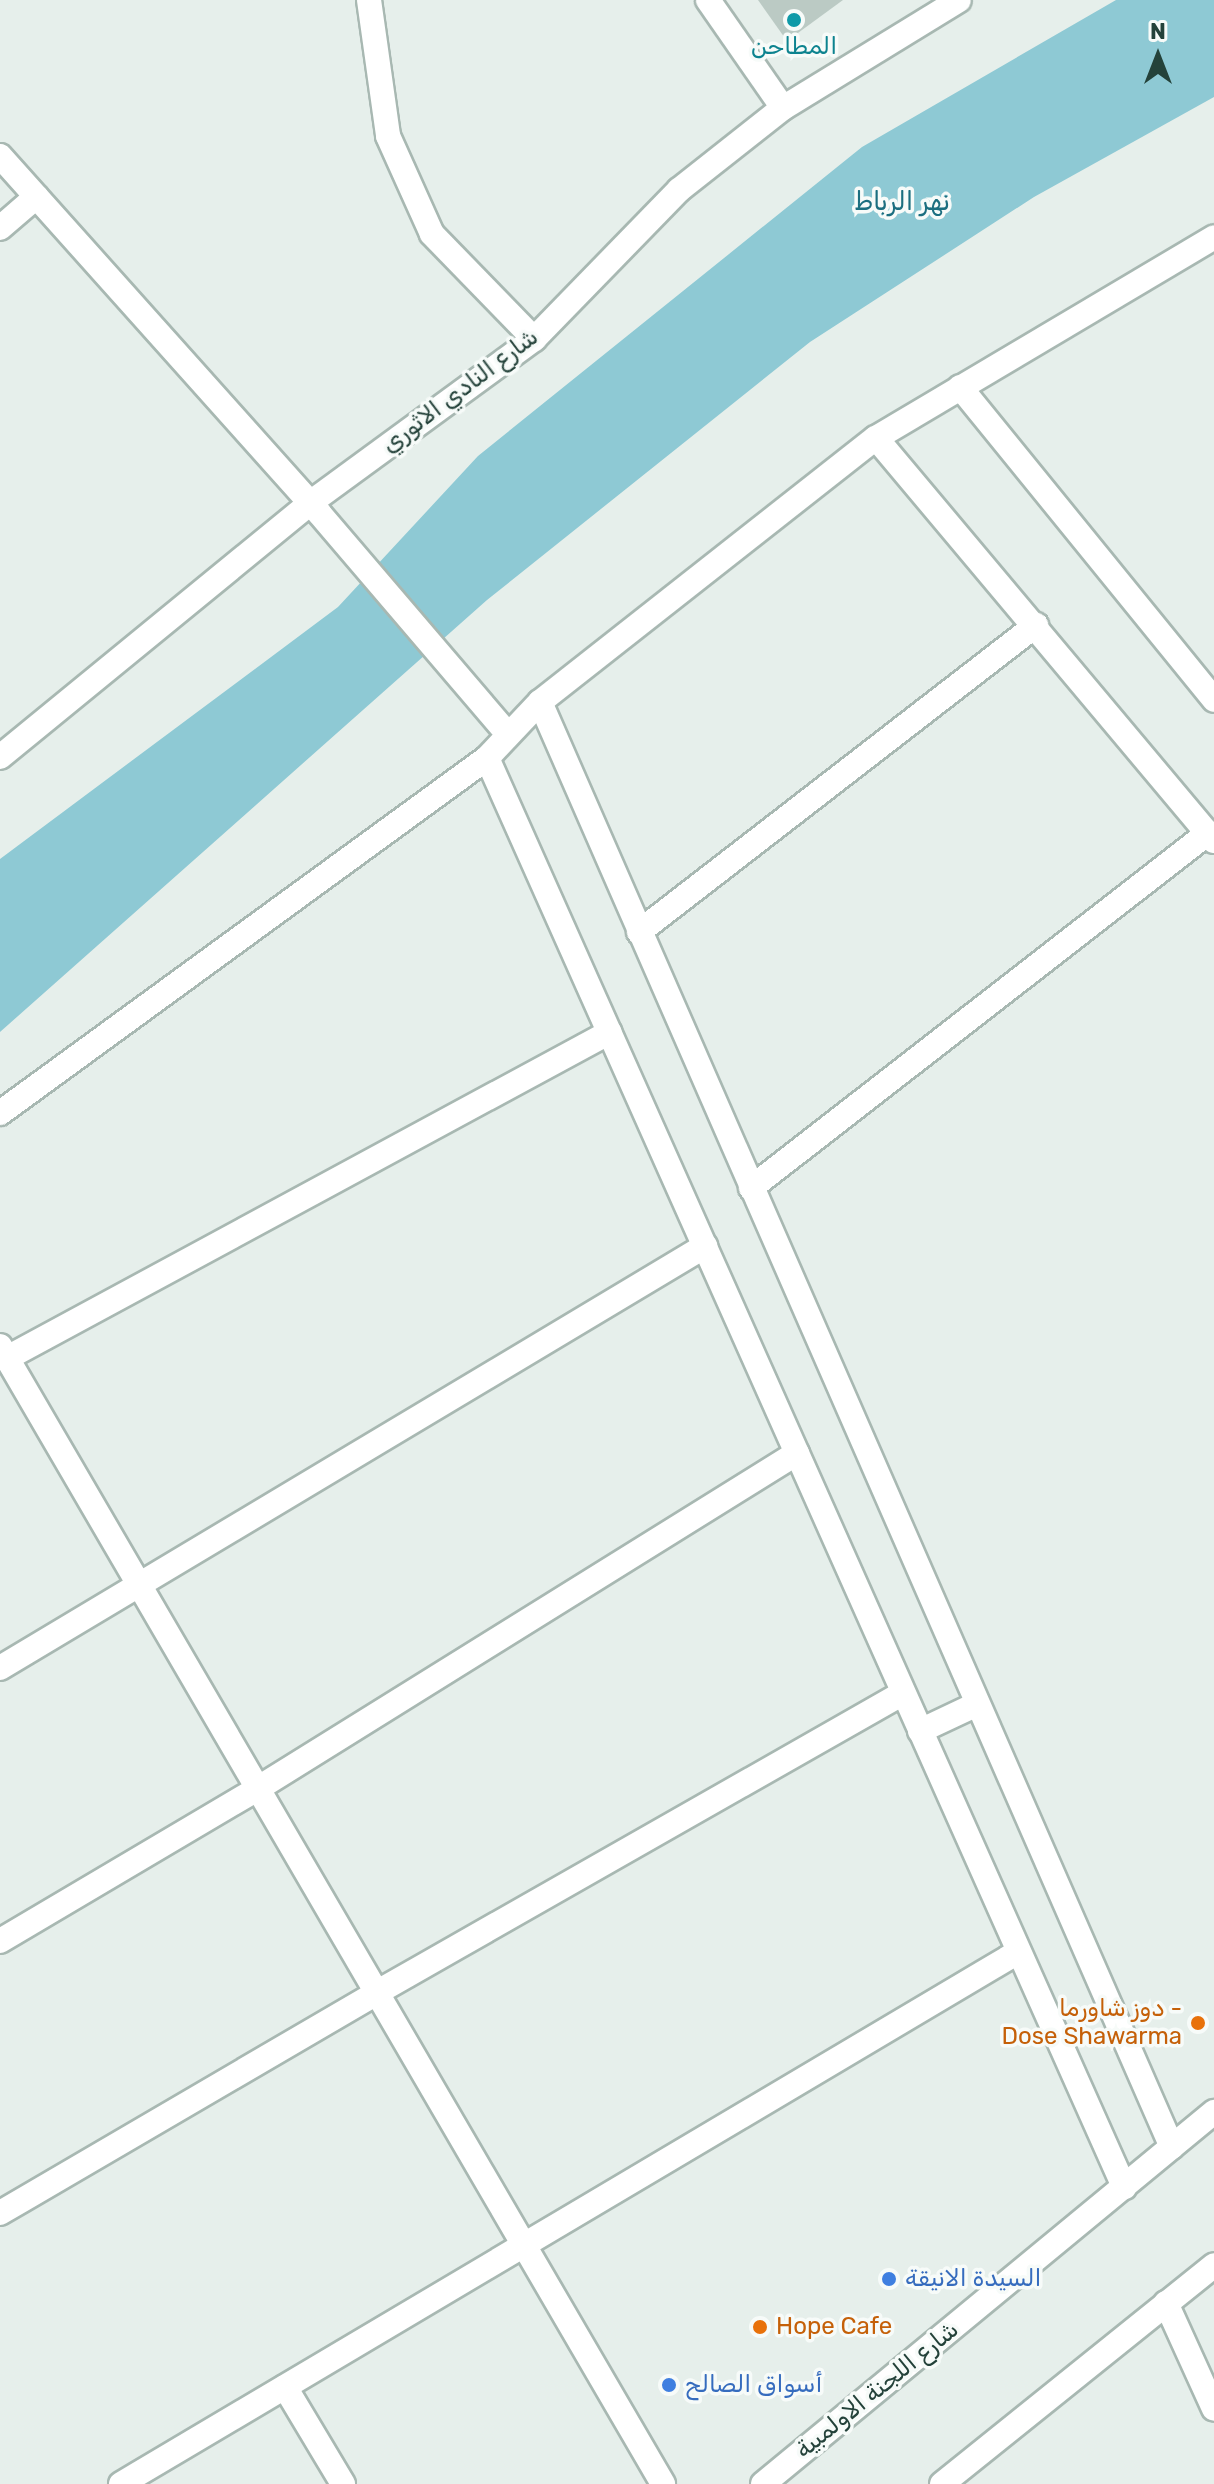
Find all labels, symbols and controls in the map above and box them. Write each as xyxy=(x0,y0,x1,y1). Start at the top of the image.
marker: المطاحن xyxy=(785,11,803,29)
north arrow xyxy=(1118,16,1198,96)
text: N xyxy=(1150,18,1166,45)
place label: المطاحن xyxy=(751,33,837,61)
water label: نهر الرباط xyxy=(854,186,950,218)
street label: شارع النادي الاثوري xyxy=(376,323,544,459)
place label: دوز شاورما - Dose Shawarma xyxy=(1002,1995,1182,2051)
marker: دوز شاورما - Dose Shawarma xyxy=(1189,2014,1207,2032)
place label: السيدة الانيقة xyxy=(905,2265,1041,2293)
marker: السيدة الانيقة xyxy=(880,2270,898,2288)
place label: Hope Cafe xyxy=(776,2313,892,2341)
street label: شارع اللجنة الاولمبية xyxy=(790,2315,964,2465)
marker: Hope Cafe xyxy=(751,2318,769,2336)
place label: أسواق الصالح xyxy=(685,2371,822,2399)
marker: أسواق الصالح xyxy=(660,2376,678,2394)

